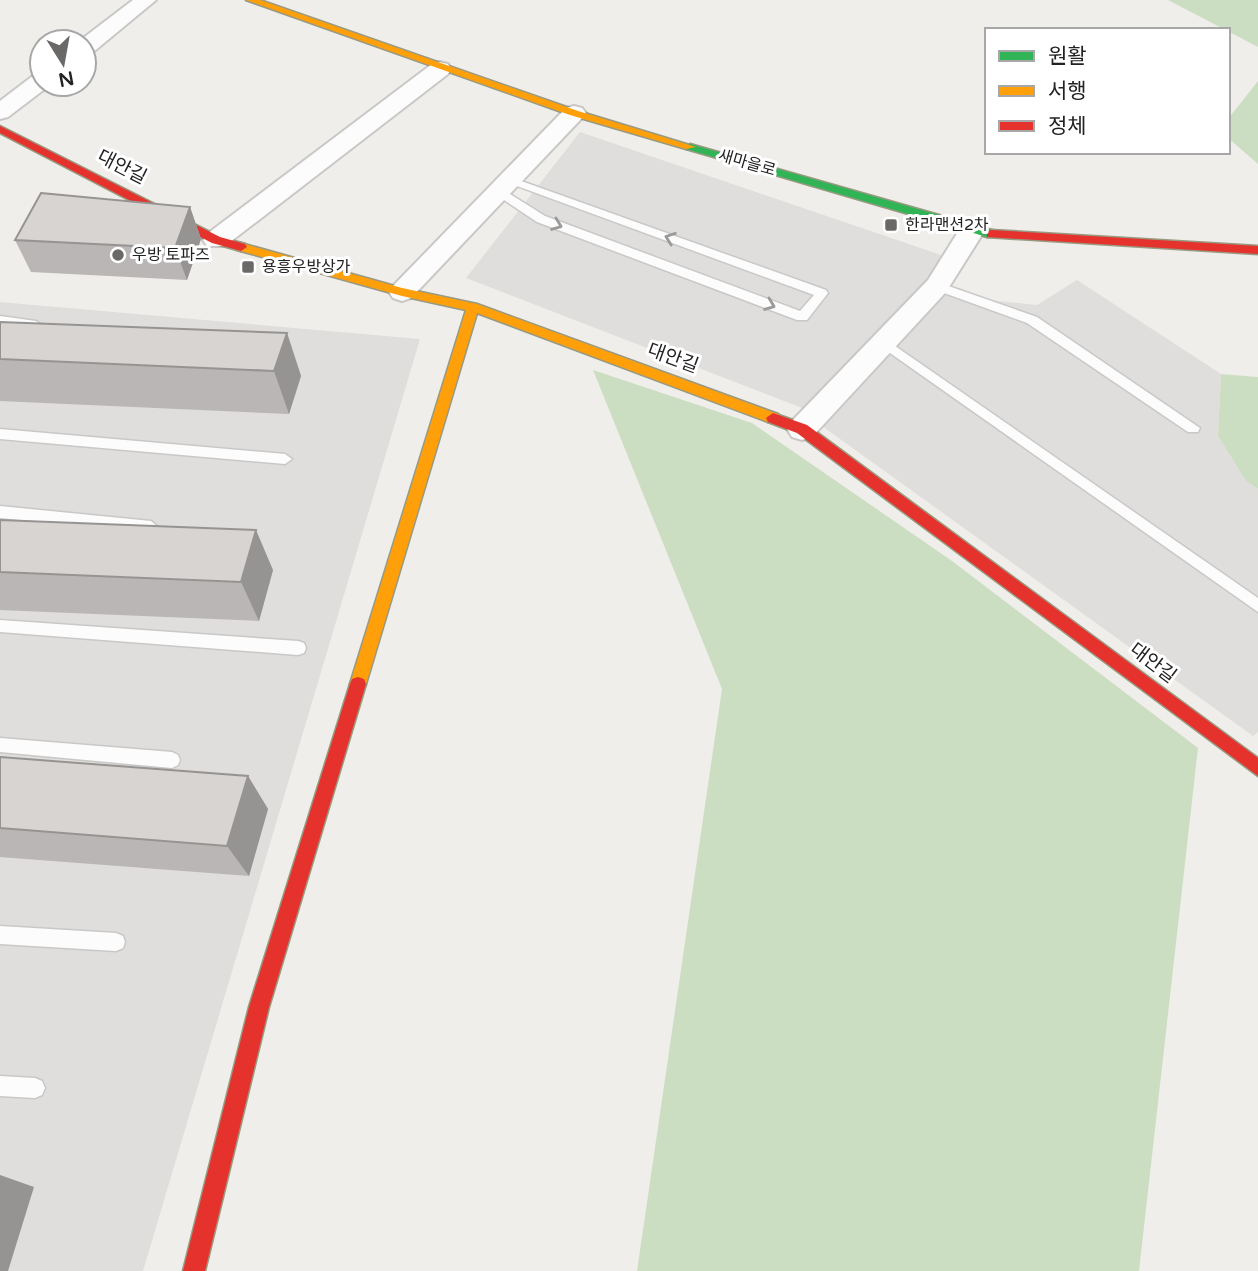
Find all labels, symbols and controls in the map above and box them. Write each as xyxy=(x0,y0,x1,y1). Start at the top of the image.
north arrow xyxy=(28,28,98,98)
legend xyxy=(985,28,1230,154)
text: 원활 xyxy=(1048,44,1087,69)
text: N xyxy=(56,66,76,91)
text: 서행 xyxy=(1048,79,1087,104)
text: 정체 xyxy=(1048,114,1087,139)
street label: 대안길 xyxy=(94,145,150,189)
street label: 새마을로 xyxy=(716,145,778,181)
place label: 한라맨션2차 xyxy=(905,215,989,235)
one-way arrow xyxy=(551,217,563,231)
marker: 한라맨션2차 xyxy=(883,217,899,233)
one-way arrow xyxy=(664,232,676,246)
place label: 우방 토파즈 xyxy=(132,245,210,265)
marker: 우방 토파즈 xyxy=(110,247,126,263)
place label: 용흥우방상가 xyxy=(262,257,351,277)
marker: 용흥우방상가 xyxy=(240,259,256,275)
one-way arrow xyxy=(764,297,776,311)
street label: 대안길 xyxy=(645,339,701,377)
street label: 대안길 xyxy=(1125,638,1181,688)

